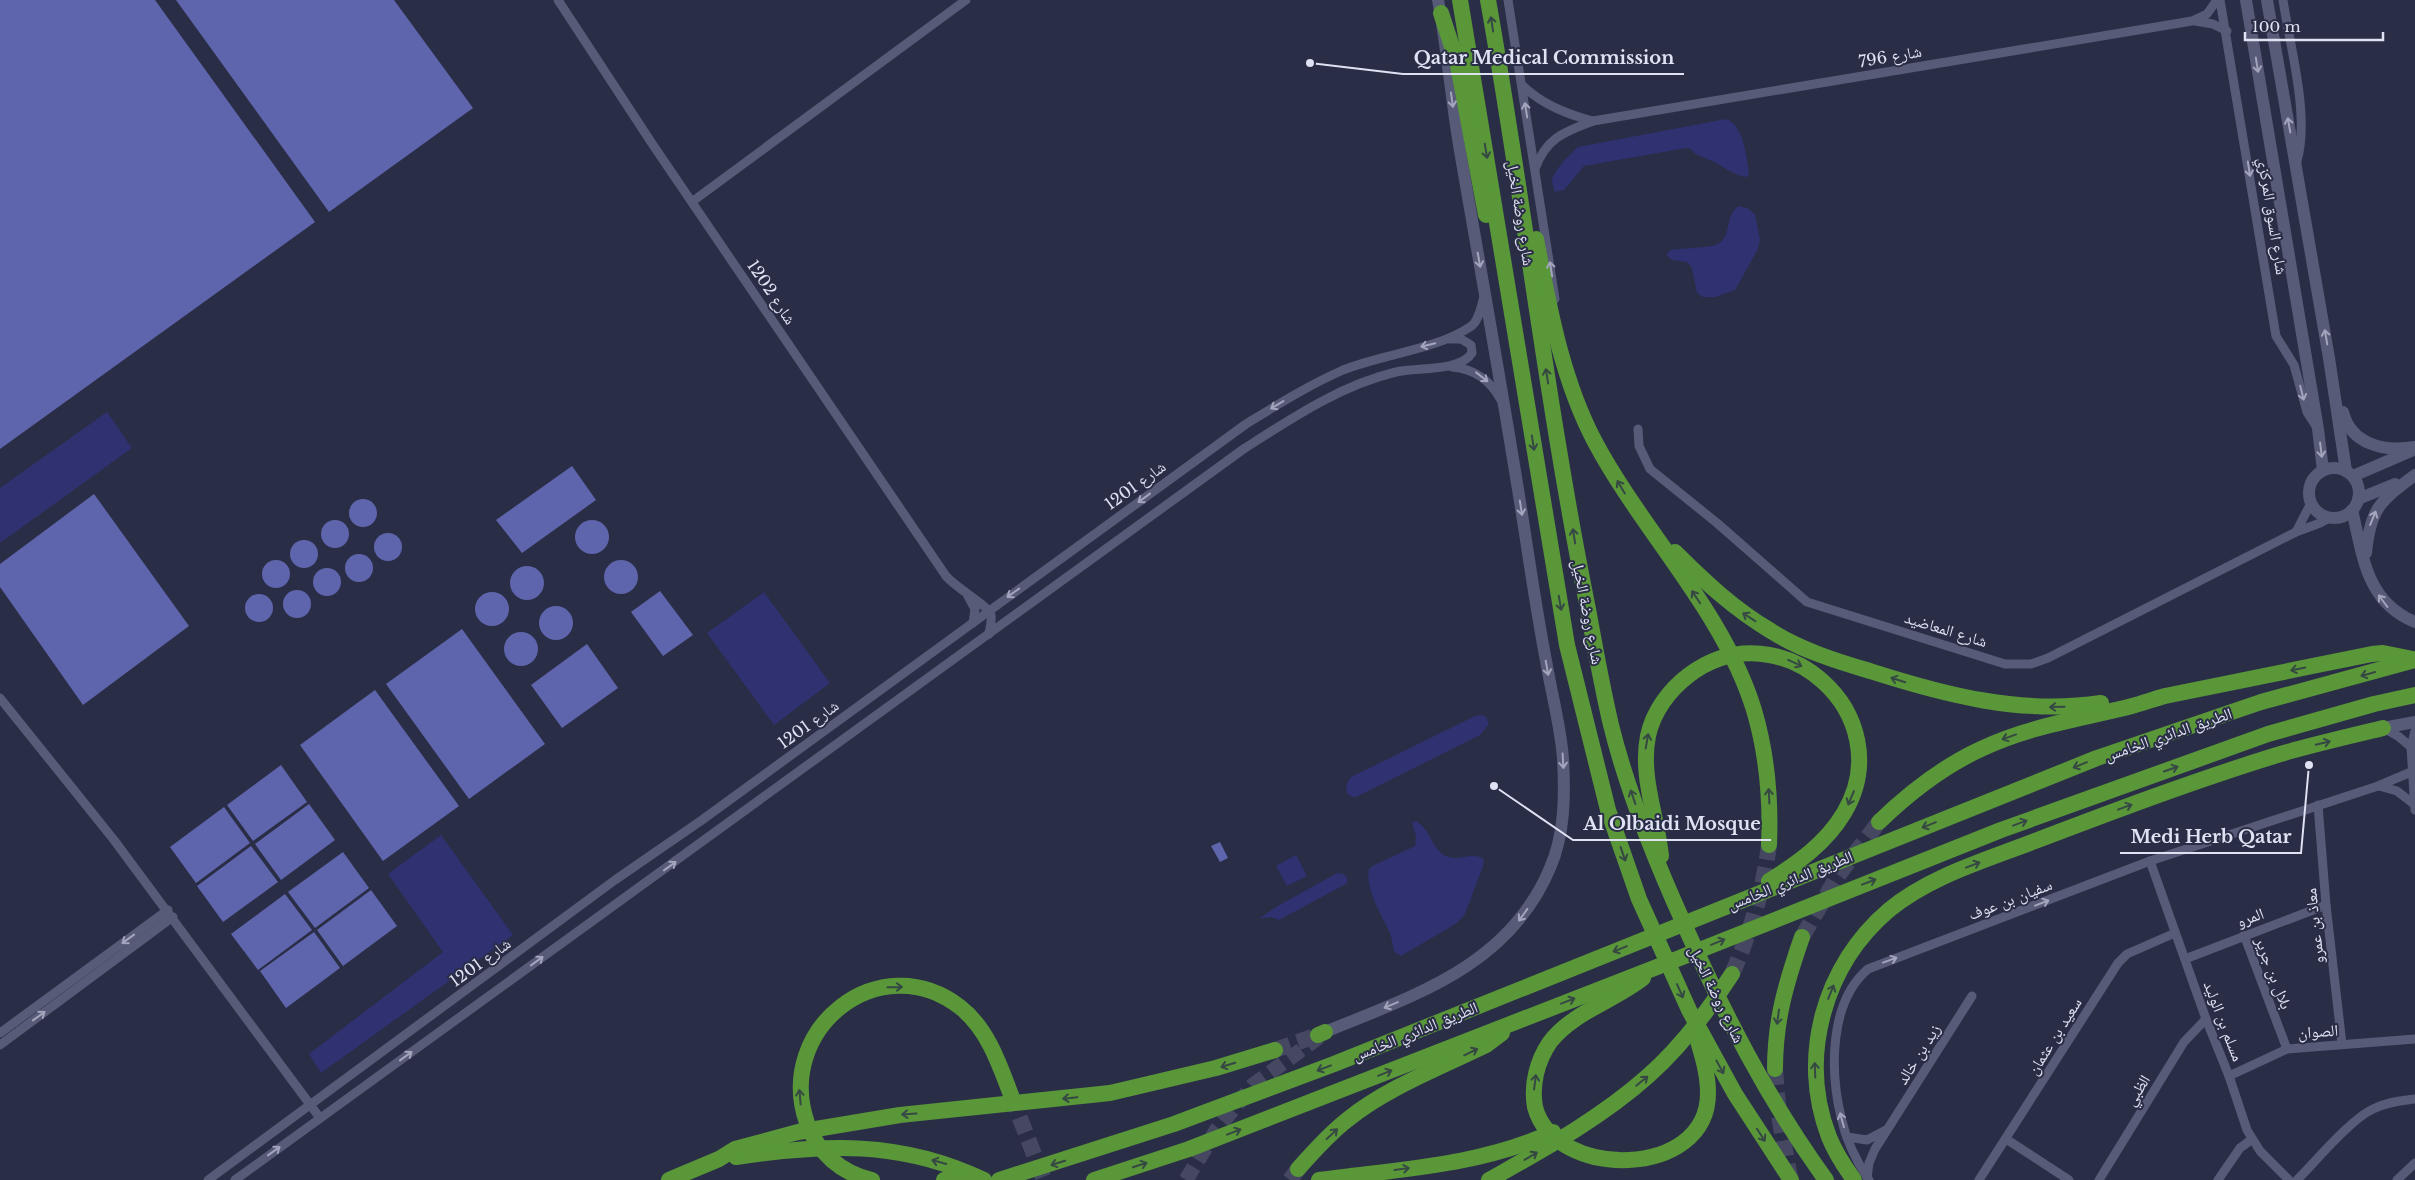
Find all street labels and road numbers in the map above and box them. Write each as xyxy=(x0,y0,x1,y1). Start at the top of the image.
street label: شارع 796 xyxy=(1857,41,1923,72)
street label: شارع السوق المركزي xyxy=(2251,156,2292,277)
street label: شارع روضة الخيل xyxy=(1502,159,1539,267)
street label: شارع 1202 xyxy=(742,256,801,329)
street label: شارع 1201 xyxy=(1101,456,1170,515)
street label: شارع روضة الخيل xyxy=(1567,558,1608,666)
street label: شارع المعاضيد xyxy=(1902,607,1990,652)
street label: شارع 1201 xyxy=(774,695,843,754)
street label: الطريق الدائري الخامس xyxy=(2102,703,2235,768)
street label: الطريق الدائري الخامس xyxy=(1724,846,1857,917)
street label: سفيان بن عوف xyxy=(1965,874,2055,925)
street label: معاذ بن عمرو xyxy=(2300,887,2329,965)
street label: المرو xyxy=(2234,903,2266,931)
street label: شارع 1201 xyxy=(446,933,515,992)
street label: بلال بن جرير xyxy=(2250,933,2297,1012)
street label: شارع روضة الخيل xyxy=(1684,942,1749,1047)
street label: مسلم بن الوليد xyxy=(2199,978,2249,1064)
street label: سعيد بن عثمان xyxy=(2022,994,2086,1079)
street label: الطريق الدائري الخامس xyxy=(1349,997,1482,1068)
street label: زيد بن خالد xyxy=(1892,1020,1945,1088)
street label: الصوان xyxy=(2297,1020,2339,1043)
street label: الظبي xyxy=(2120,1071,2157,1111)

